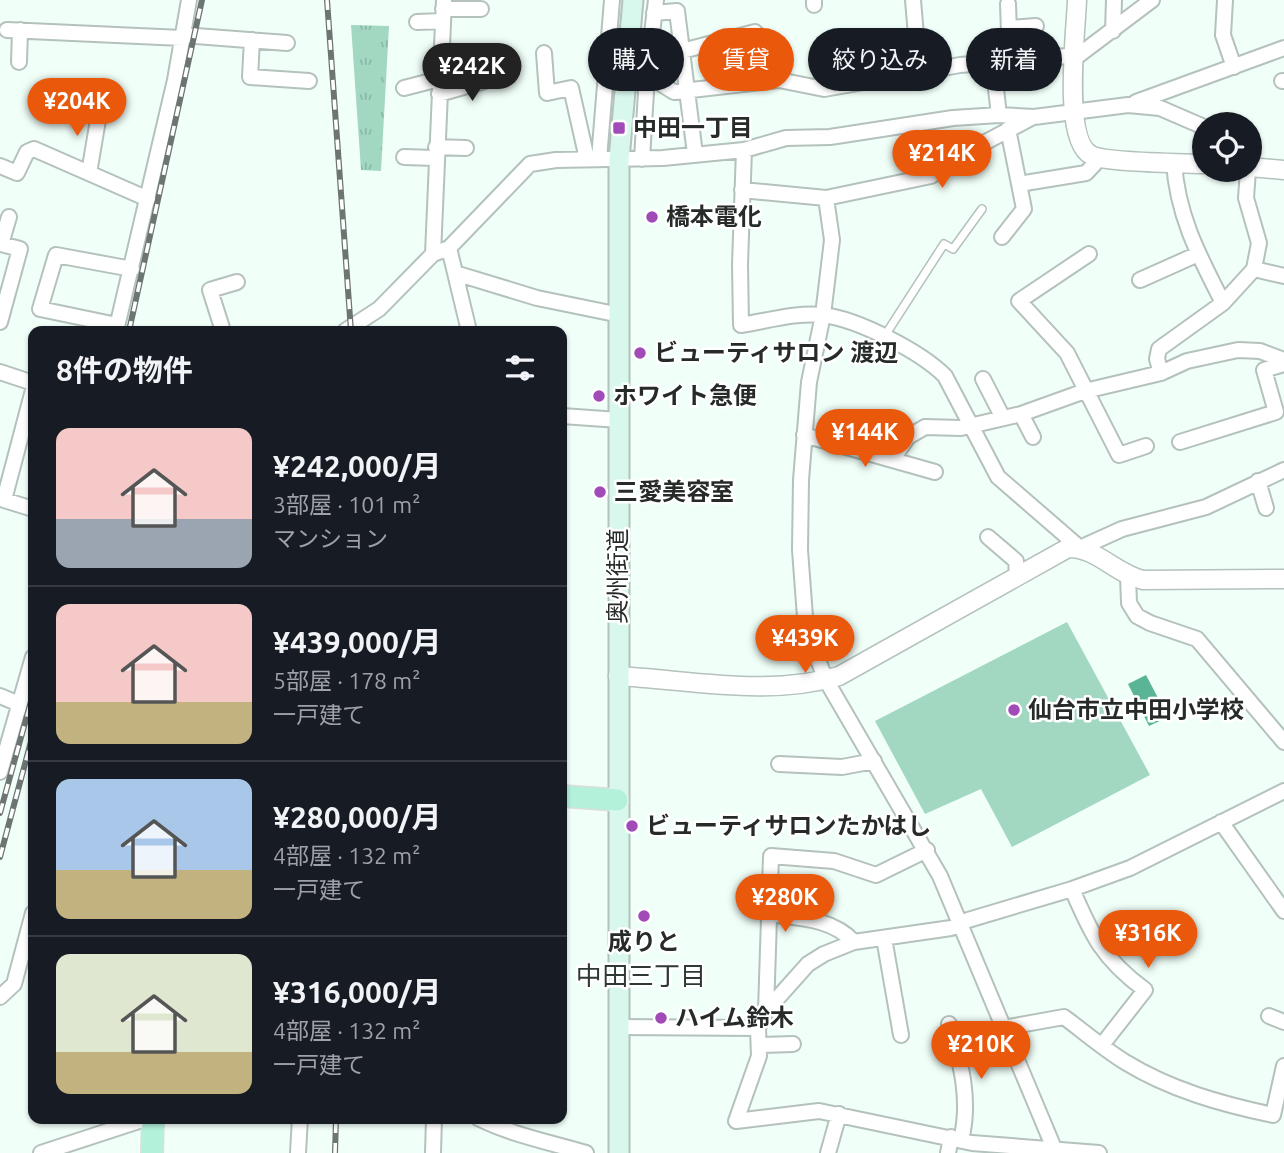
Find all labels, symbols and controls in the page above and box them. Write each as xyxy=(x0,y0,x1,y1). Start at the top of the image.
chip: 購入 xyxy=(588,28,684,91)
chip: 賃貸 xyxy=(698,28,794,91)
chip: 絞り込み xyxy=(808,28,952,91)
chip: 新着 xyxy=(966,28,1062,91)
pin: ¥242K xyxy=(423,43,521,103)
text: ¥242K xyxy=(438,53,506,78)
pin: ¥204K xyxy=(28,78,126,138)
text: ¥204K xyxy=(43,88,111,113)
map controls xyxy=(1192,112,1262,182)
button: locate xyxy=(1192,112,1262,182)
place label: 中田一丁目 xyxy=(633,114,753,141)
marker: 中田一丁目 xyxy=(611,120,627,136)
pin: ¥214K xyxy=(893,130,991,190)
text: ¥214K xyxy=(908,140,976,165)
place label: 橋本電化 xyxy=(666,203,762,230)
marker: 橋本電化 xyxy=(644,209,660,225)
place label: ビューティサロン 渡辺 xyxy=(654,339,898,366)
marker: ビューティサロン 渡辺 xyxy=(632,345,648,361)
icon: filters xyxy=(501,349,539,387)
text: 8件の物件 xyxy=(56,353,193,387)
place label: ホワイト急便 xyxy=(613,382,757,409)
marker: ホワイト急便 xyxy=(591,388,607,404)
pin: ¥144K xyxy=(816,410,914,469)
text: ¥144K xyxy=(831,419,899,444)
text: ¥242,000/月 xyxy=(273,449,441,483)
icon: home xyxy=(112,456,196,540)
place label: 三愛美容室 xyxy=(614,478,734,505)
marker: 三愛美容室 xyxy=(592,484,608,500)
text: 3部屋 · 101 m² xyxy=(273,492,420,517)
text: マンション xyxy=(273,526,388,551)
street label: 奥州街道 xyxy=(604,528,631,624)
pin: ¥439K xyxy=(756,616,854,675)
text: ¥439,000/月 xyxy=(273,625,441,659)
text: ¥439K xyxy=(771,625,839,650)
icon: home xyxy=(112,632,196,716)
text: 5部屋 · 178 m² xyxy=(273,668,420,693)
place label: 仙台市立中田小学校 xyxy=(1028,696,1244,723)
text: 一戸建て xyxy=(273,702,365,727)
marker: 仙台市立中田小学校 xyxy=(1006,702,1022,718)
text: ¥280,000/月 xyxy=(273,800,441,834)
icon: home xyxy=(112,807,196,891)
place label: ビューティサロンたかはし xyxy=(646,812,932,839)
marker: ビューティサロンたかはし xyxy=(624,818,640,834)
text: 4部屋 · 132 m² xyxy=(273,843,420,868)
pin: ¥280K xyxy=(736,874,834,934)
text: 一戸建て xyxy=(273,877,365,902)
text: ¥280K xyxy=(751,884,819,909)
marker: 成りと xyxy=(636,908,652,924)
pin: ¥316K xyxy=(1099,911,1197,970)
text: ¥316K xyxy=(1114,920,1182,945)
place label: 成りと xyxy=(608,928,680,955)
district label: 中田三丁目 xyxy=(576,961,706,990)
text: ¥316,000/月 xyxy=(273,975,441,1009)
icon: home xyxy=(112,982,196,1066)
place label: ハイム鈴木 xyxy=(675,1004,794,1031)
marker: ハイム鈴木 xyxy=(653,1010,669,1026)
text: 4部屋 · 132 m² xyxy=(273,1018,420,1043)
pin: ¥210K xyxy=(932,1021,1030,1081)
text: ¥210K xyxy=(947,1031,1015,1056)
text: 一戸建て xyxy=(273,1052,365,1077)

